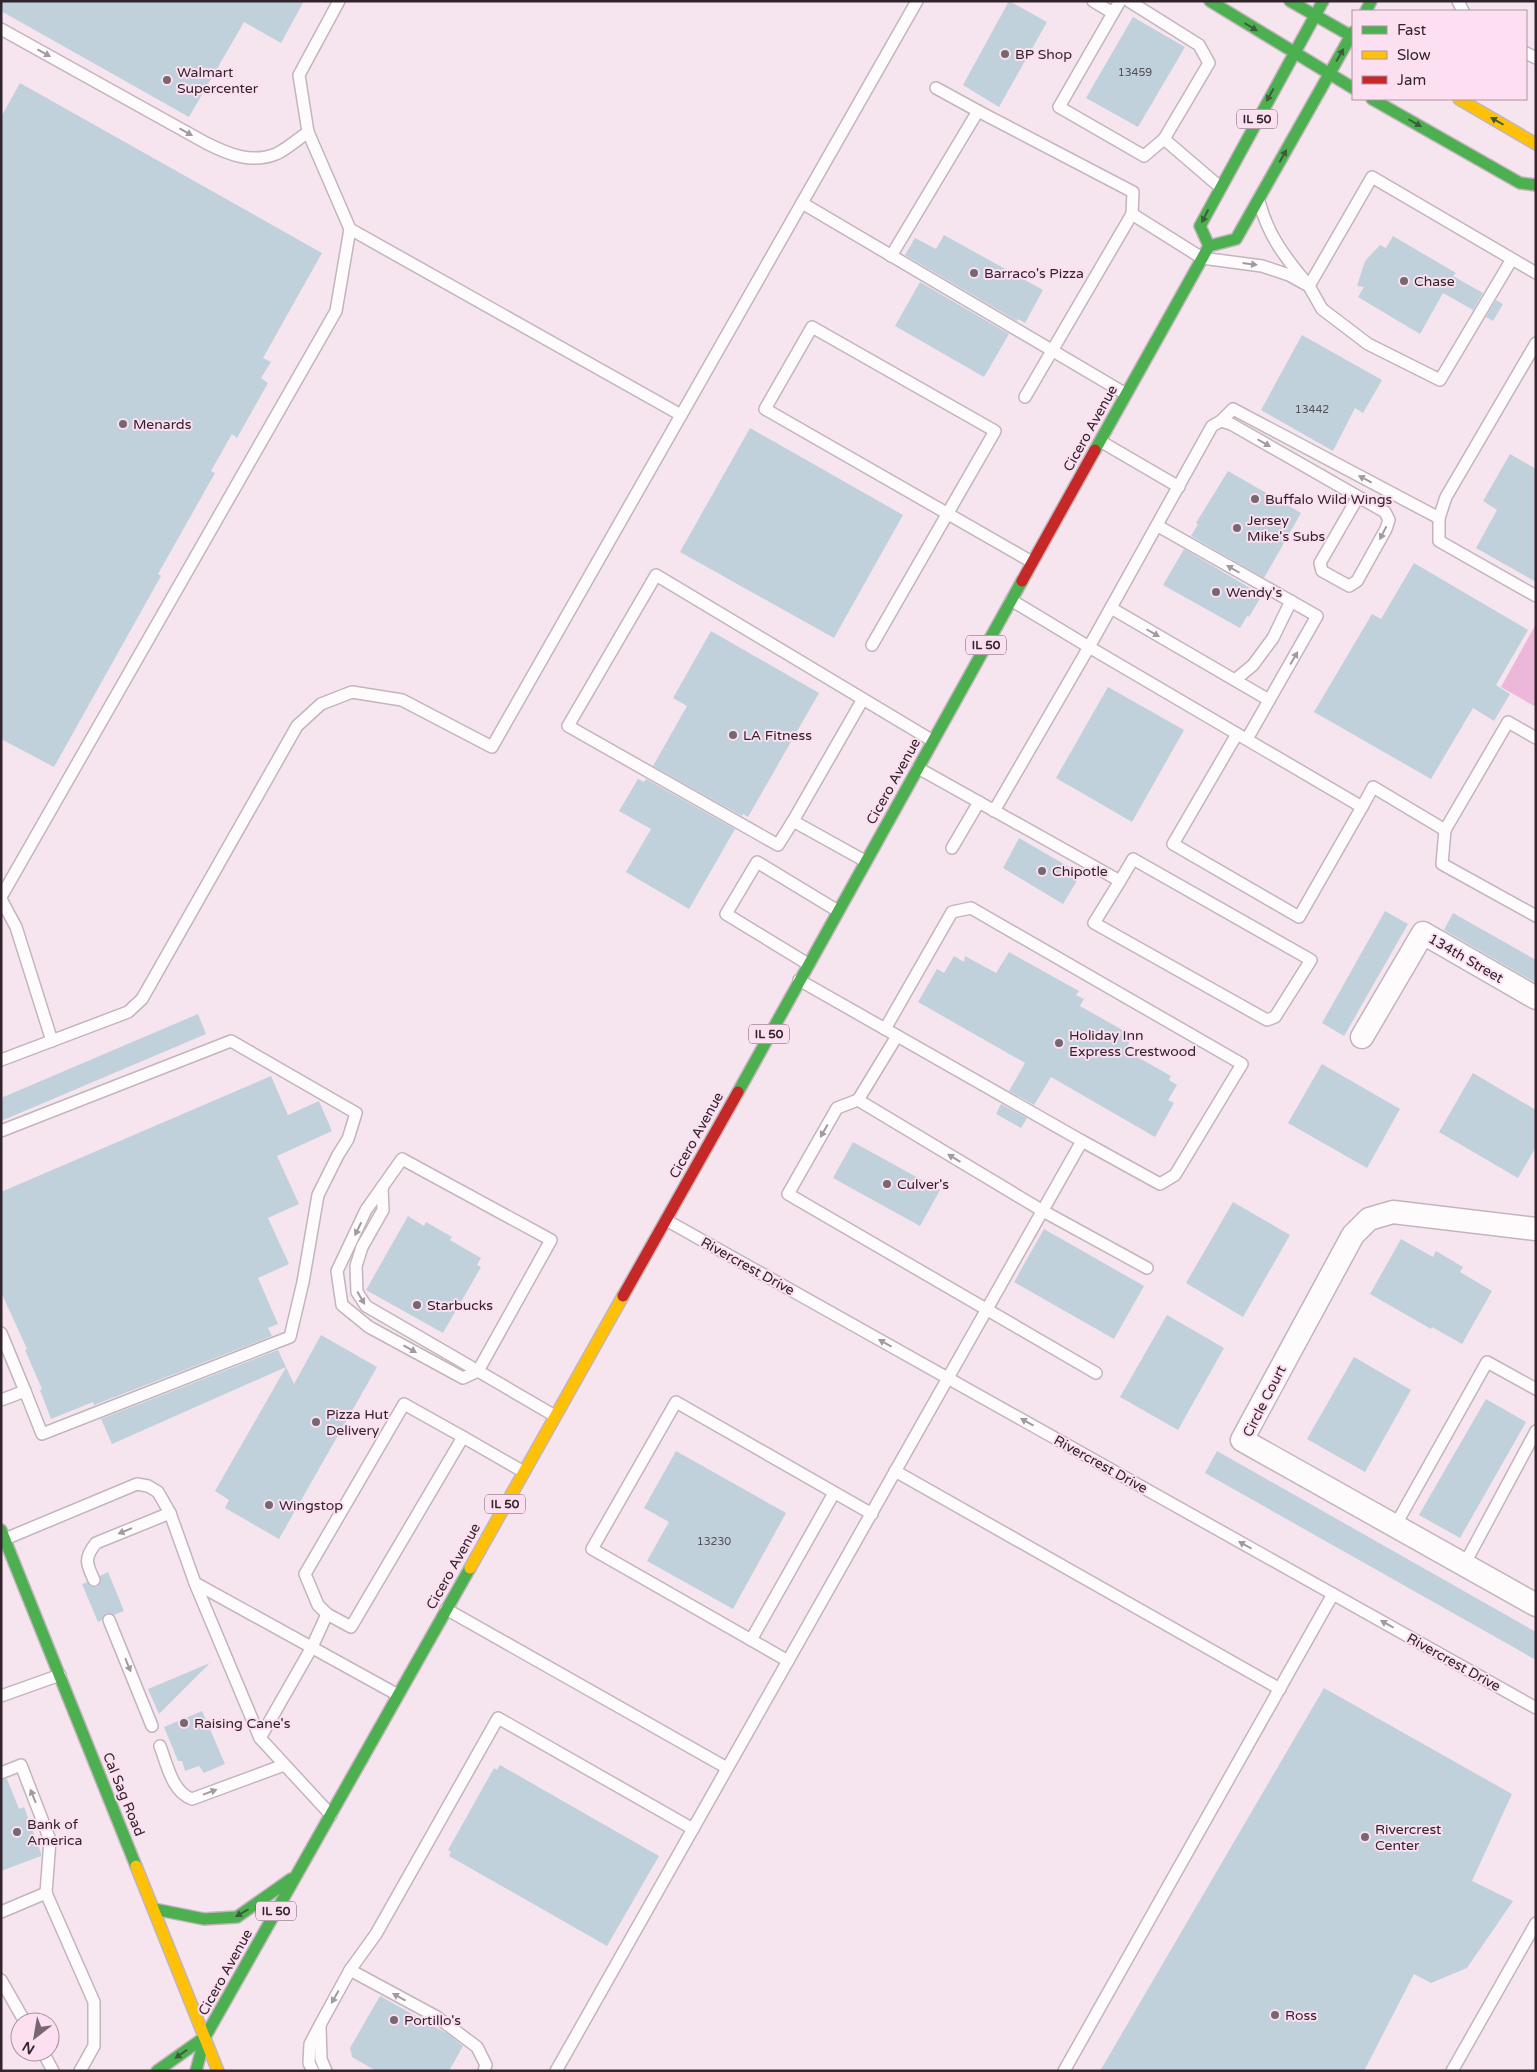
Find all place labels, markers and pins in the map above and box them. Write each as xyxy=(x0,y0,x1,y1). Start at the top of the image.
place label: BP Shop xyxy=(1015,46,1072,63)
marker: BP Shop xyxy=(999,48,1011,60)
place label: Walmart Supercenter xyxy=(177,64,259,97)
marker: Walmart Supercenter xyxy=(161,74,173,86)
place label: Barraco's Pizza xyxy=(984,265,1084,282)
marker: Barraco's Pizza xyxy=(968,267,980,279)
place label: Chase xyxy=(1414,273,1455,290)
marker: Chase xyxy=(1398,275,1410,287)
place label: Menards xyxy=(133,416,192,433)
marker: Menards xyxy=(117,418,129,430)
place label: Buffalo Wild Wings xyxy=(1265,491,1393,508)
marker: Buffalo Wild Wings xyxy=(1249,493,1261,505)
place label: Jersey Mike's Subs xyxy=(1247,512,1326,545)
marker: Jersey Mike's Subs xyxy=(1231,522,1243,534)
place label: Wendy's xyxy=(1226,584,1282,601)
marker: Wendy's xyxy=(1210,586,1222,598)
place label: LA Fitness xyxy=(743,727,812,744)
marker: LA Fitness xyxy=(727,729,739,741)
place label: Chipotle xyxy=(1052,863,1108,880)
marker: Chipotle xyxy=(1036,865,1048,877)
place label: Holiday Inn Express Crestwood xyxy=(1069,1027,1196,1060)
marker: Holiday Inn Express Crestwood xyxy=(1053,1037,1065,1049)
place label: Culver's xyxy=(897,1176,949,1193)
marker: Culver's xyxy=(881,1178,893,1190)
place label: Starbucks xyxy=(427,1297,493,1314)
marker: Starbucks xyxy=(411,1299,423,1311)
place label: Pizza Hut Delivery xyxy=(326,1406,389,1439)
marker: Pizza Hut Delivery xyxy=(310,1416,322,1428)
place label: Wingstop xyxy=(279,1497,343,1514)
marker: Wingstop xyxy=(263,1499,275,1511)
place label: Raising Cane's xyxy=(194,1715,291,1732)
marker: Raising Cane's xyxy=(178,1717,190,1729)
place label: Bank of America xyxy=(27,1816,82,1849)
place label: Rivercrest Center xyxy=(1375,1821,1442,1854)
marker: Bank of America xyxy=(11,1826,23,1838)
marker: Rivercrest Center xyxy=(1359,1831,1371,1843)
place label: Ross xyxy=(1285,2007,1317,2024)
marker: Ross xyxy=(1269,2009,1281,2021)
place label: Portillo's xyxy=(404,2012,461,2029)
marker: Portillo's xyxy=(388,2014,400,2026)

